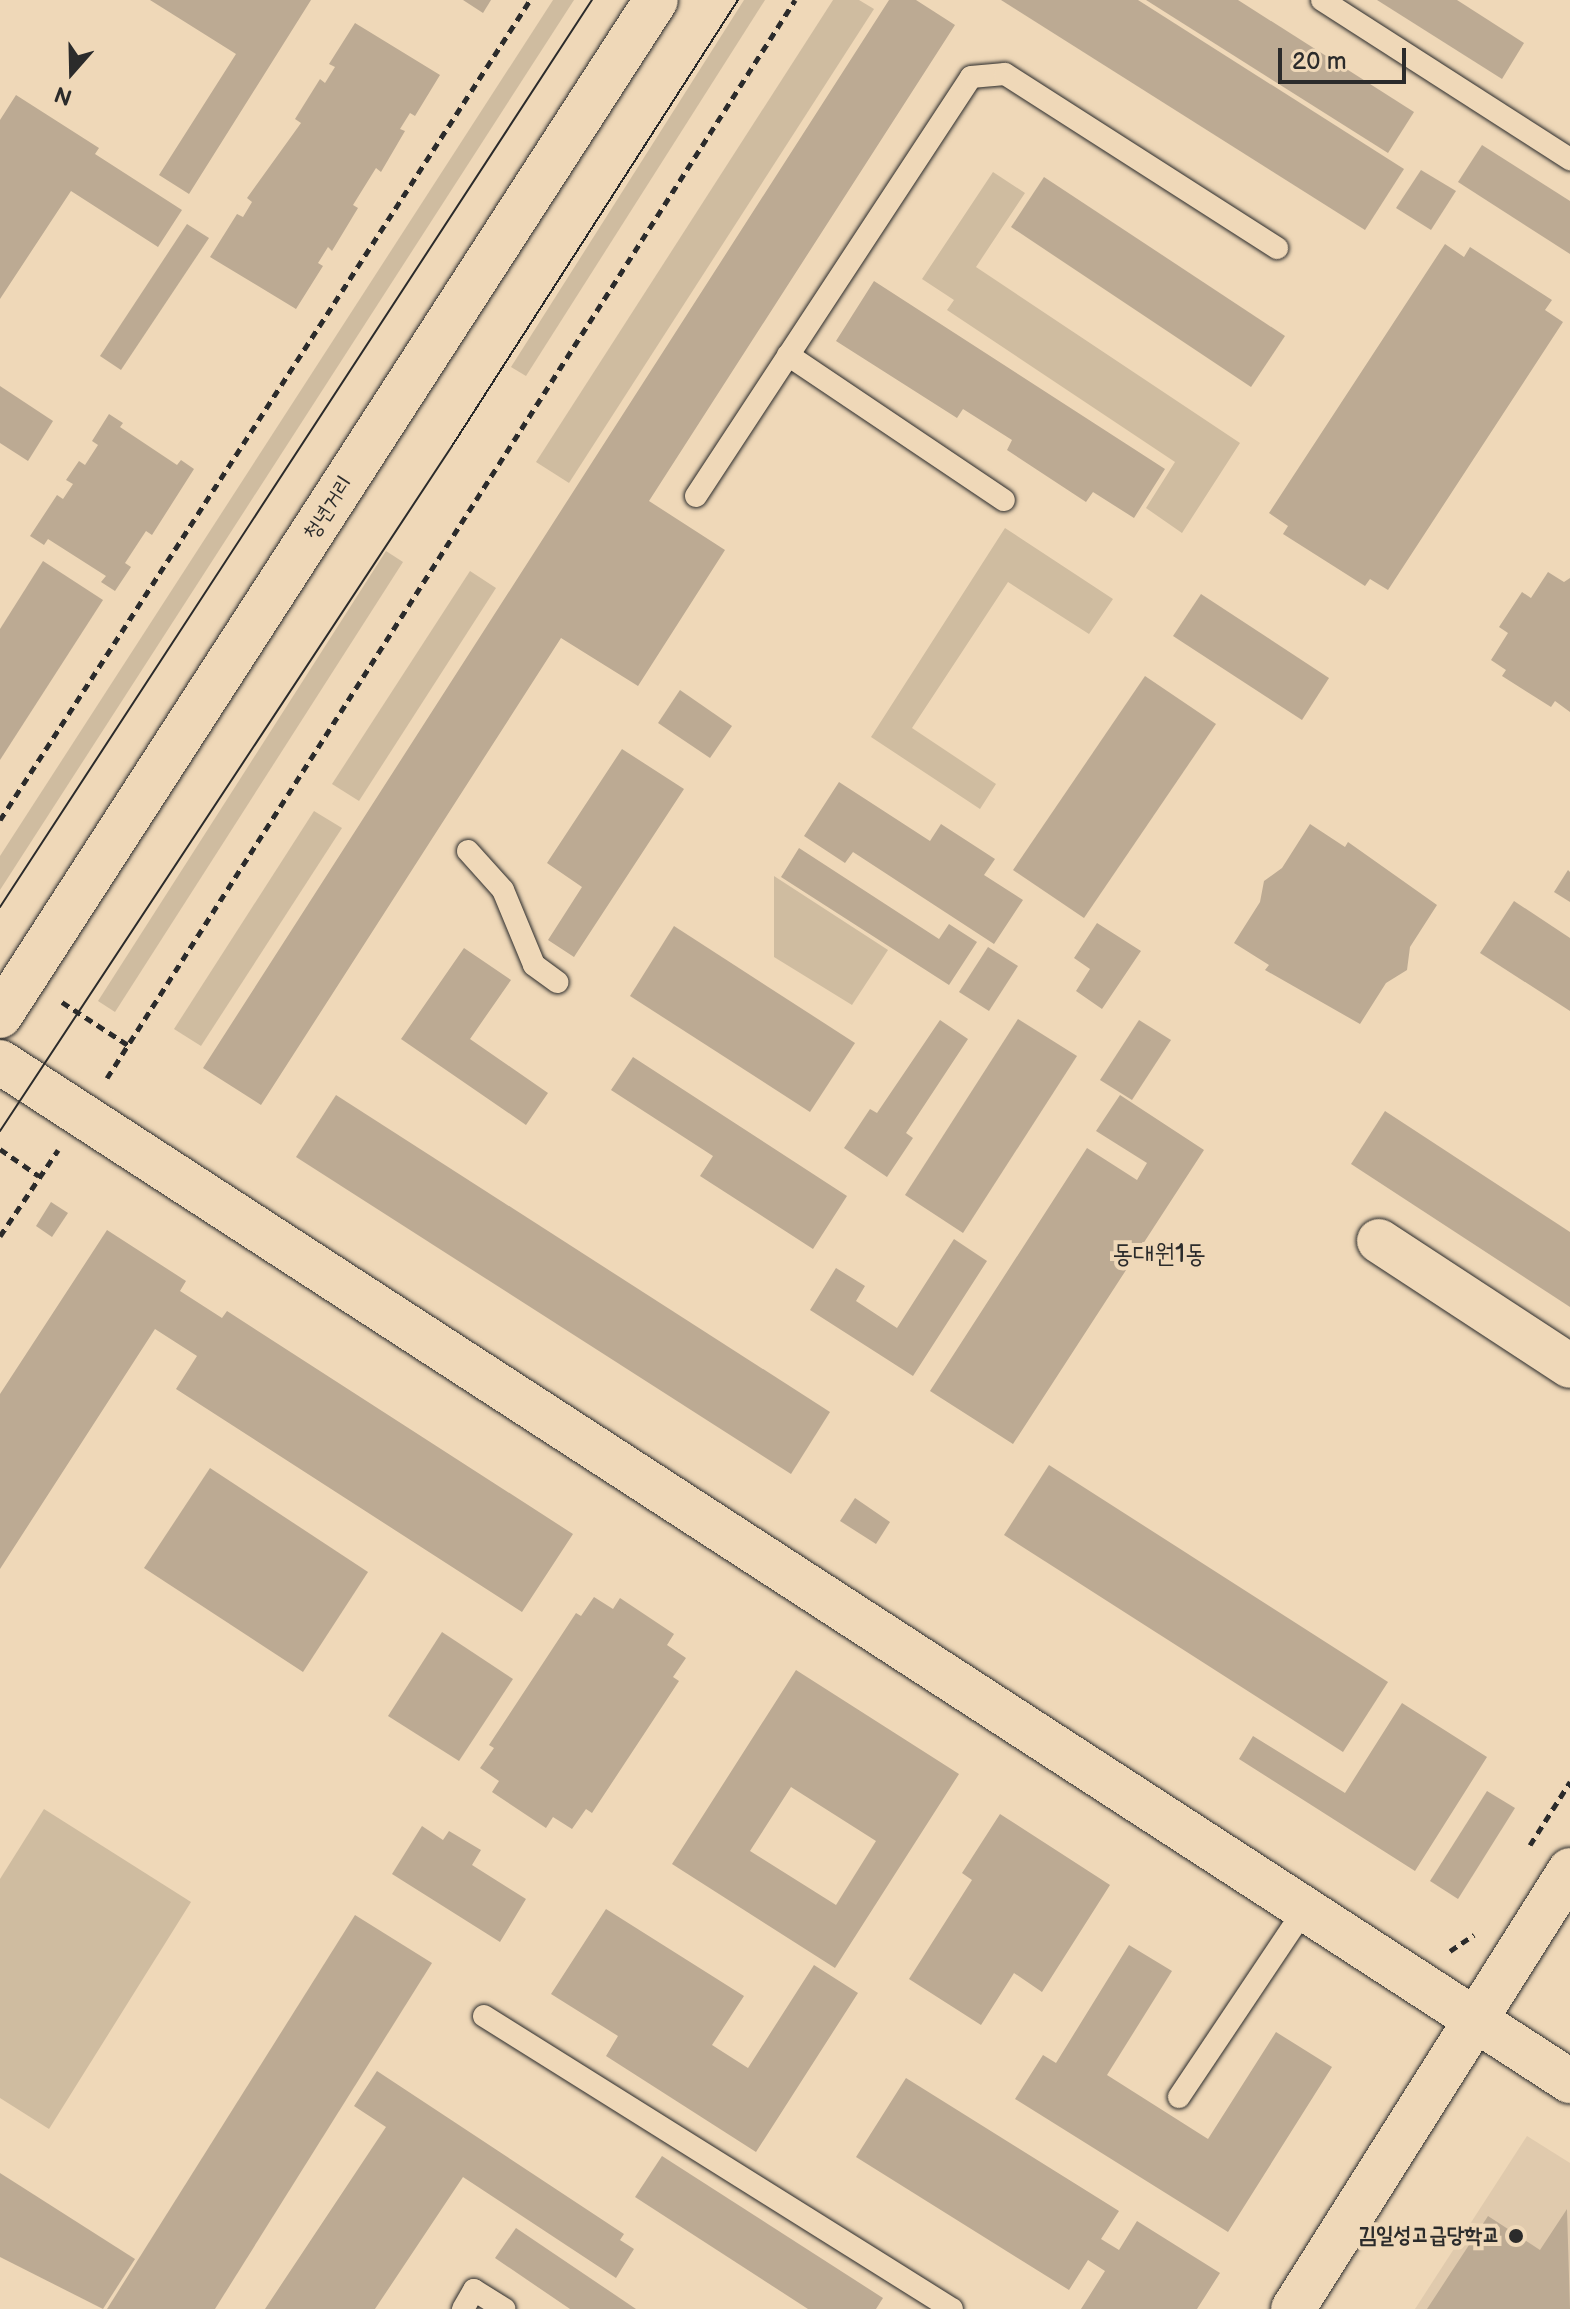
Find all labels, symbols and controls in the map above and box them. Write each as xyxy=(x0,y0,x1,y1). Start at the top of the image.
north arrow xyxy=(32,32,112,112)
scale bar xyxy=(1282,32,1410,82)
text: 20 m xyxy=(1292,47,1347,76)
text: N xyxy=(51,80,76,111)
street label: 청년거리 xyxy=(298,471,358,545)
district label: 동대원1동 xyxy=(1112,1239,1206,1271)
place label: 김일성고급당학교 xyxy=(1358,2223,1500,2249)
marker: 김일성고급당학교 xyxy=(1507,2227,1525,2245)

